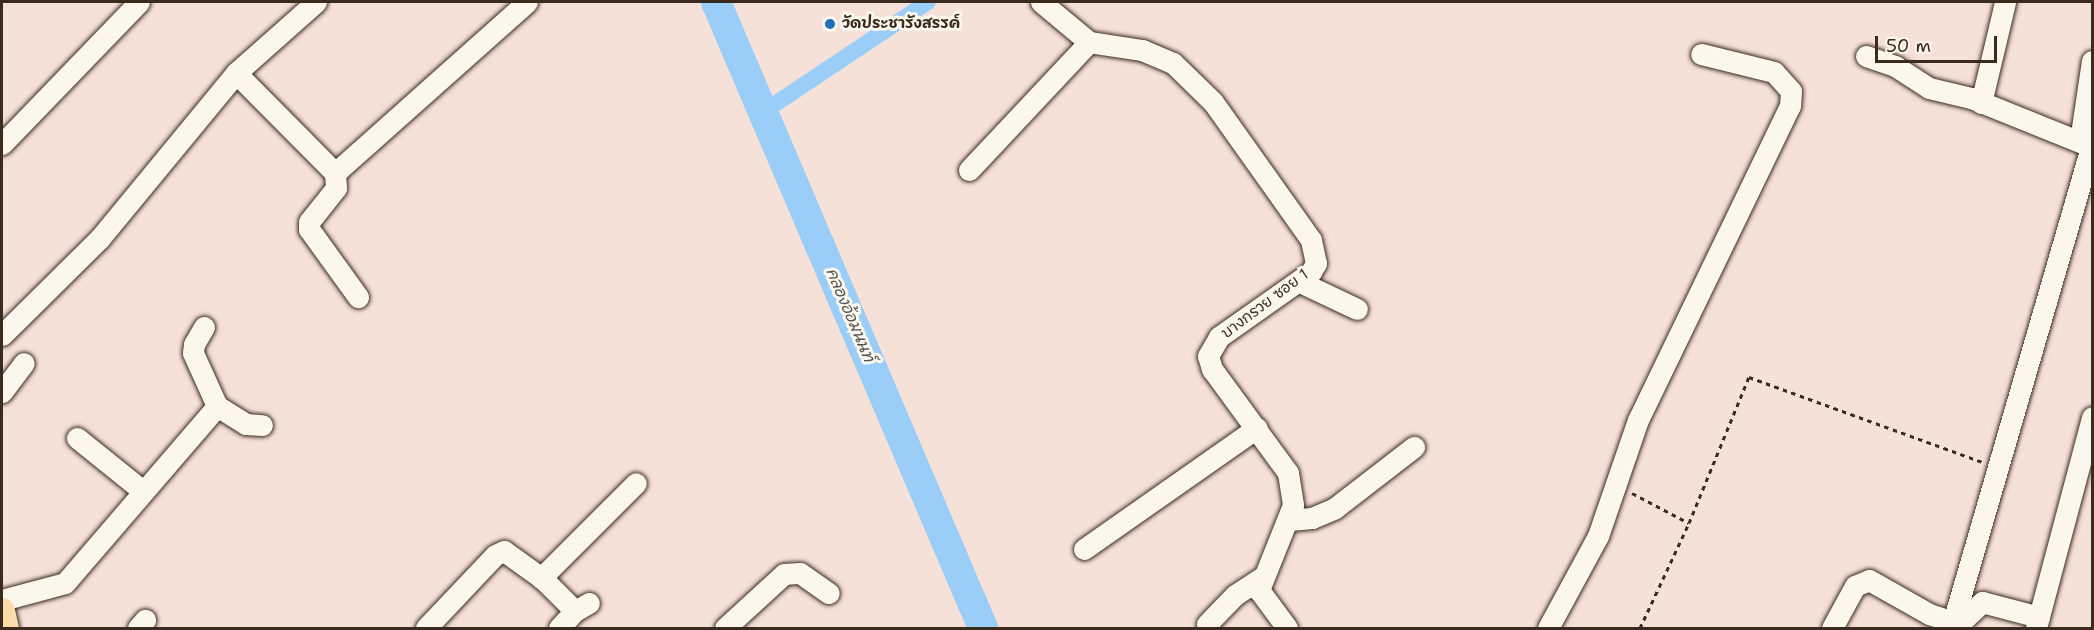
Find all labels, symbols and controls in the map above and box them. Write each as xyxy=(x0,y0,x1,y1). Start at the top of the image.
place label: วัดประชารังสรรค์ xyxy=(842,15,960,33)
marker: วัดประชารังสรรค์ xyxy=(823,17,837,31)
scale bar xyxy=(1878,24,2000,62)
text: 50 m xyxy=(1886,34,1931,58)
water label: คลองอ้อมนนท์ xyxy=(822,265,878,365)
street label: บางกรวย ซอย 1 xyxy=(1218,266,1312,342)

